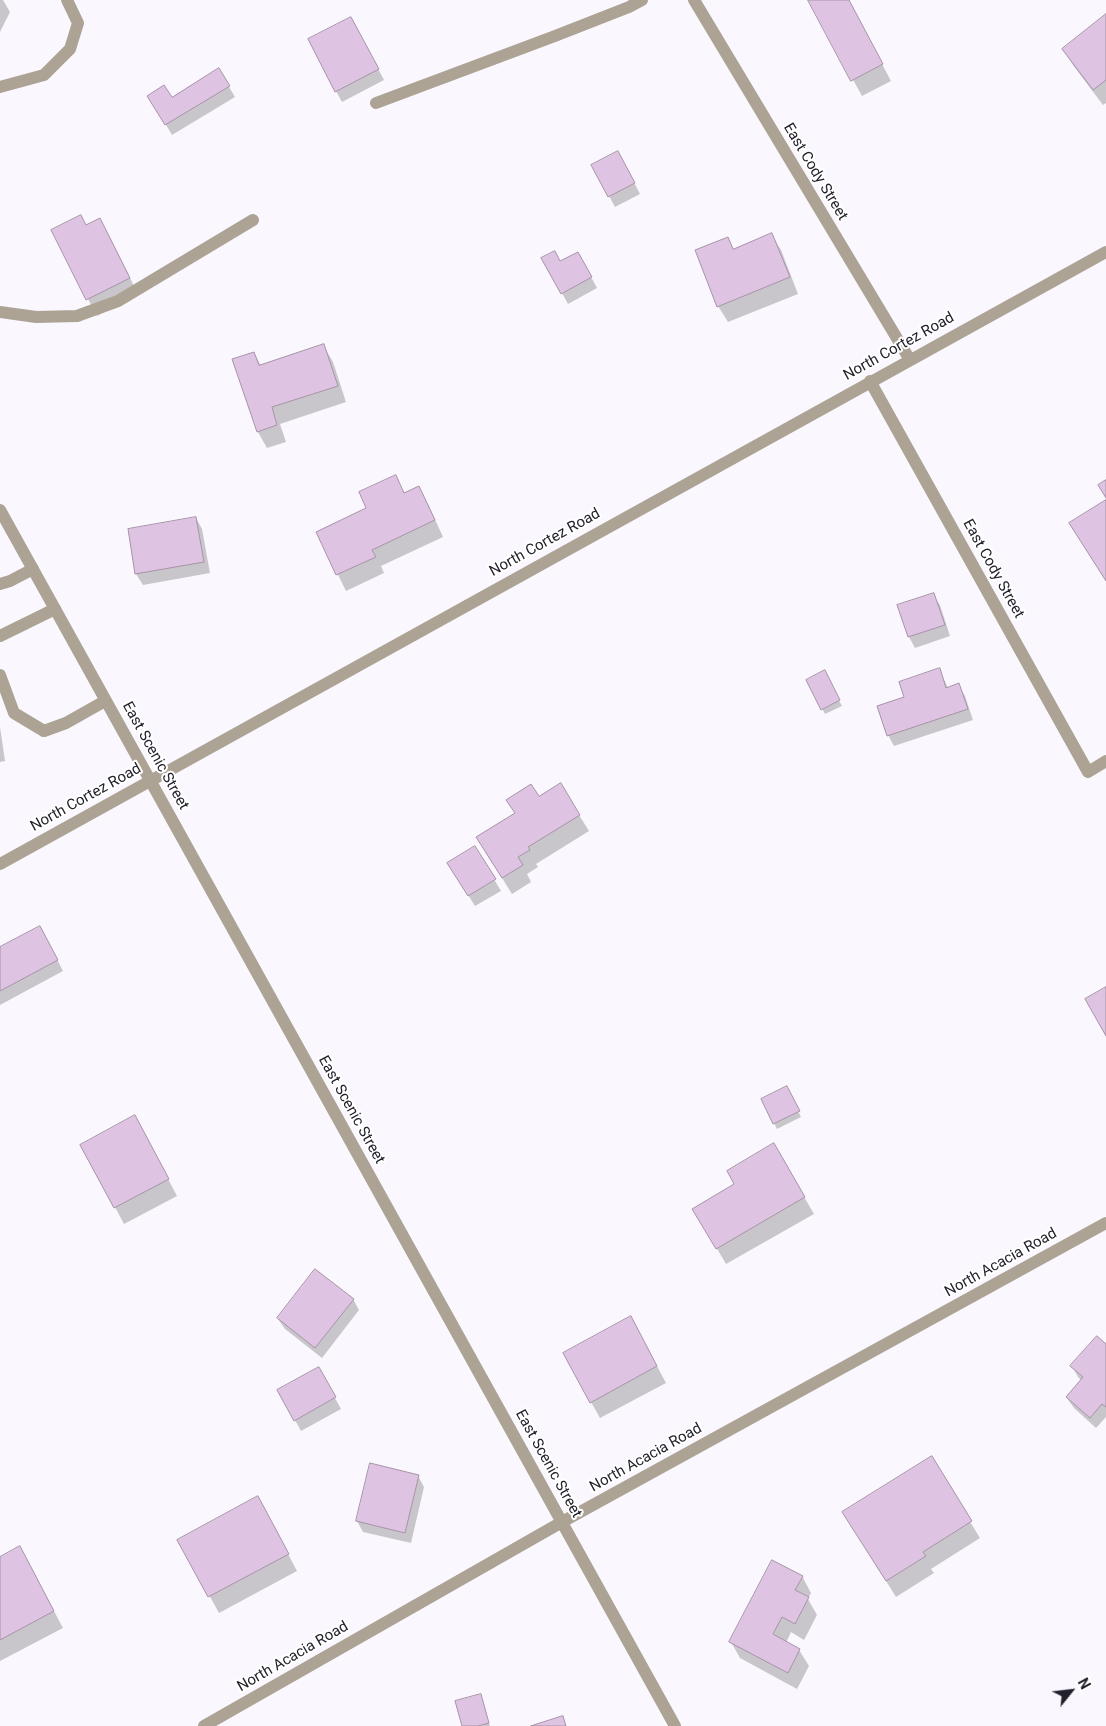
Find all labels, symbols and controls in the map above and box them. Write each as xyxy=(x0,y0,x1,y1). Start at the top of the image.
street label: East Cody Street xyxy=(779,120,851,224)
street label: North Cortez Road xyxy=(840,309,958,385)
street label: North Cortez Road xyxy=(486,505,604,581)
street label: East Cody Street xyxy=(958,516,1028,622)
street label: East Scenic Street xyxy=(118,699,192,813)
street label: North Cortez Road xyxy=(27,760,145,836)
street label: East Scenic Street xyxy=(314,1053,388,1167)
street label: North Acacia Road xyxy=(942,1225,1060,1301)
street label: East Scenic Street xyxy=(511,1407,585,1521)
street label: North Acacia Road xyxy=(587,1420,705,1496)
street label: North Acacia Road xyxy=(234,1618,352,1696)
north arrow xyxy=(1046,1666,1096,1716)
text: N xyxy=(1075,1676,1094,1692)

